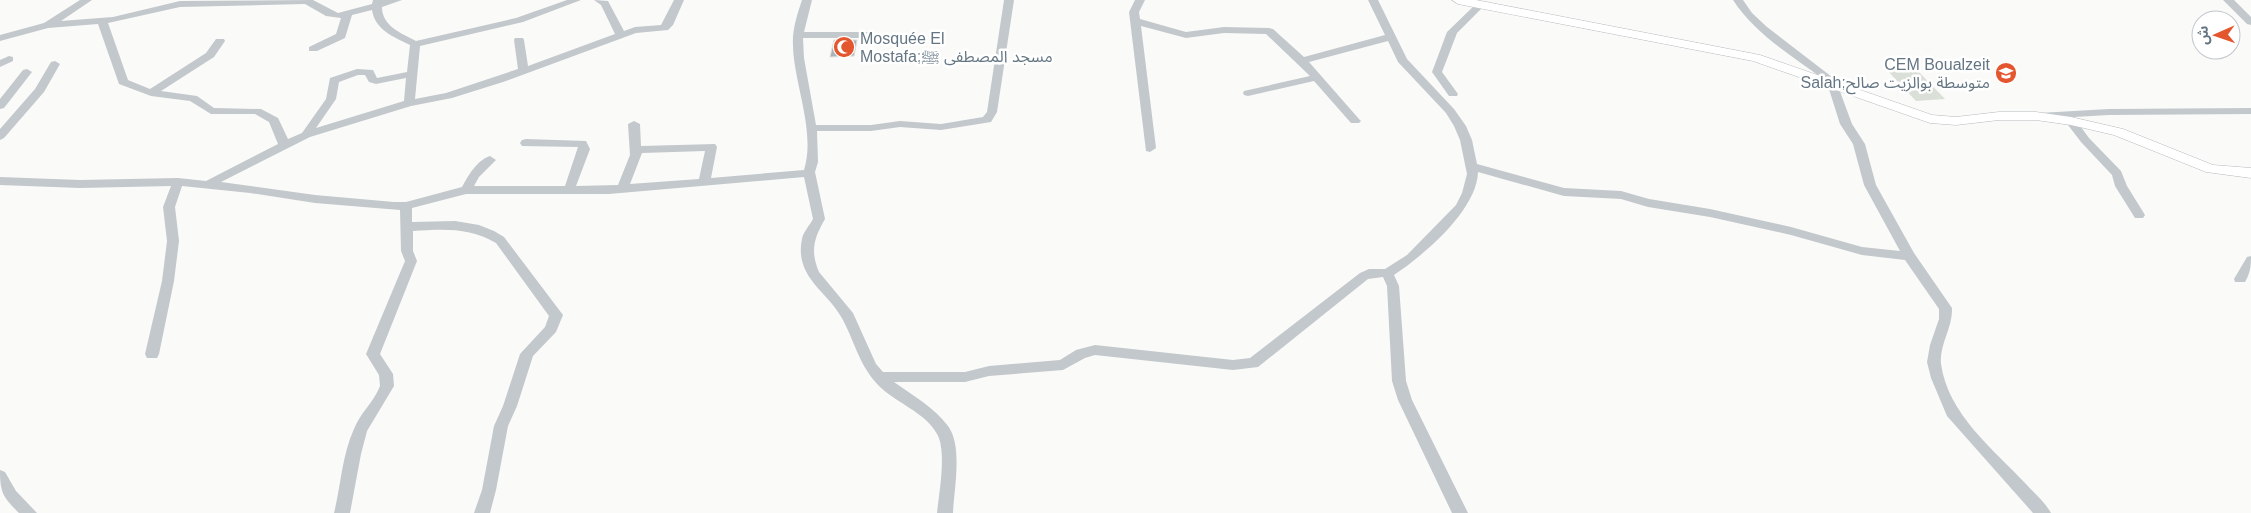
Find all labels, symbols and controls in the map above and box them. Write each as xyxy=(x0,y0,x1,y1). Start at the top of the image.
north arrow xyxy=(2191,10,2241,60)
text: ش xyxy=(2195,26,2211,45)
place label: Mosquée El Mostafa;مسجد المصطفى ﷺ xyxy=(860,30,1053,66)
mosque icon: Mosquée El Mostafa;مسجد المصطفى ﷺ xyxy=(832,35,856,59)
place label: CEM Boualzeit Salah;متوسطة بوالزيت صالح xyxy=(1801,56,1991,95)
school or university icon: CEM Boualzeit Salah;متوسطة بوالزيت صالح xyxy=(1994,61,2018,85)

